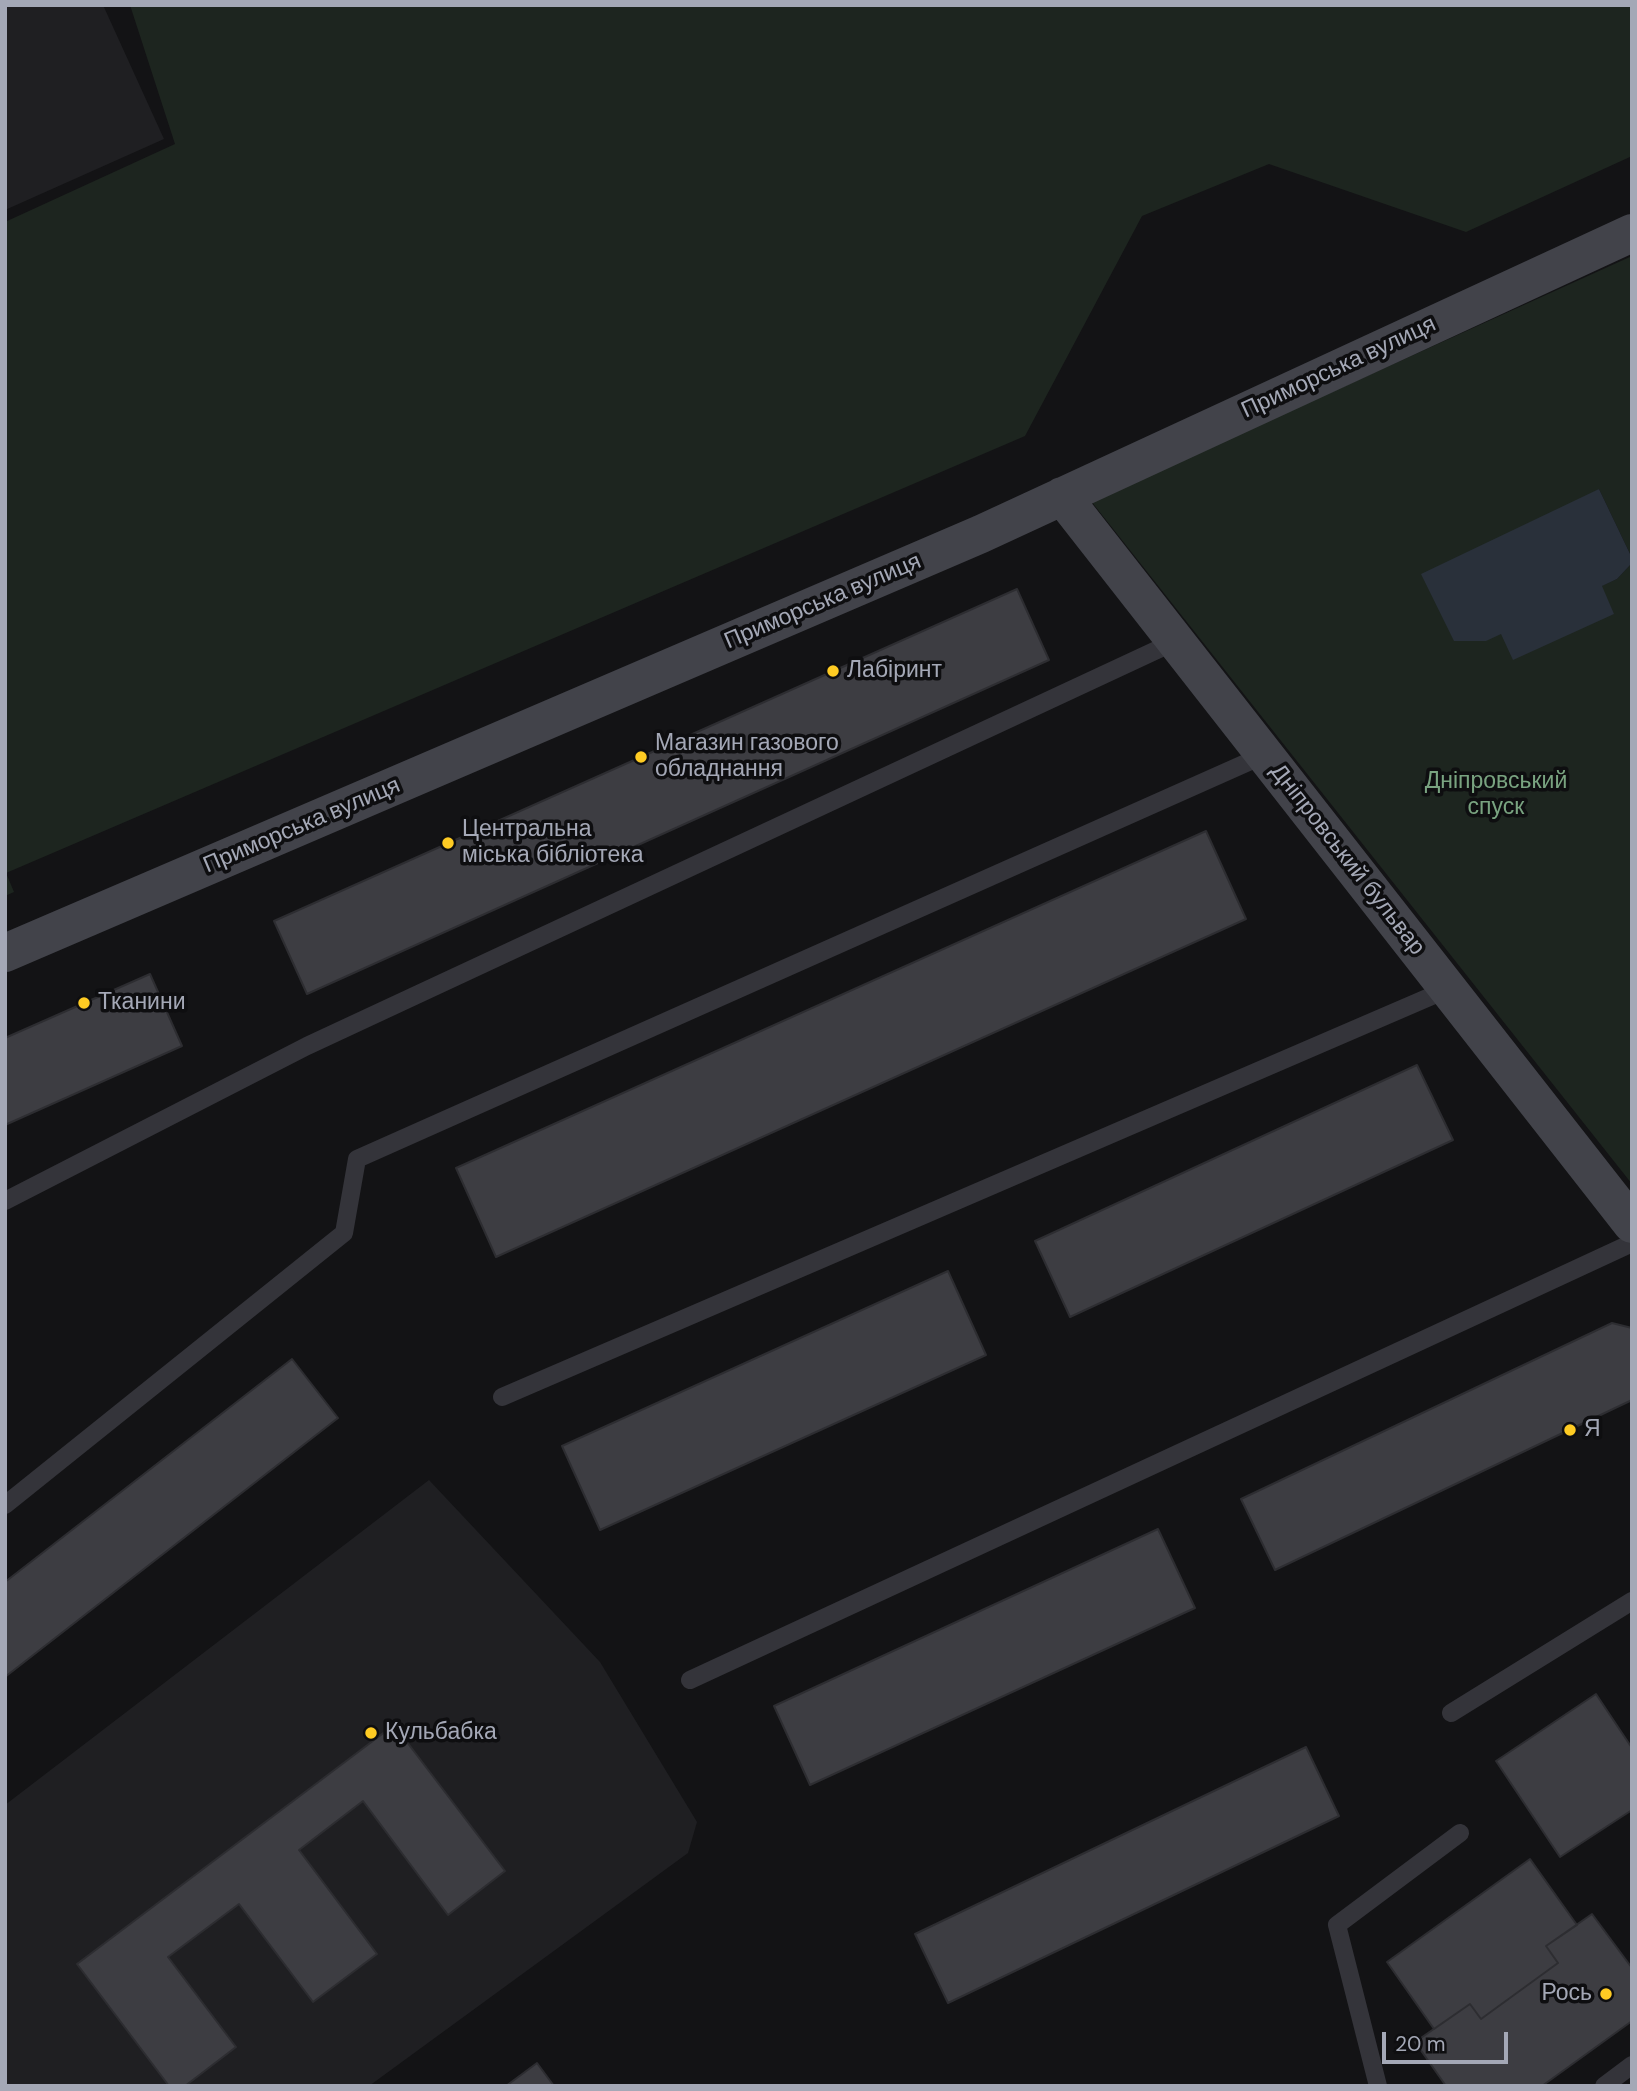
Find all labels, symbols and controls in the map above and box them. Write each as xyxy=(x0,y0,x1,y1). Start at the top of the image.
street label: Приморська вулиця xyxy=(1237,311,1441,425)
street label: Приморська вулиця xyxy=(720,548,926,656)
place label: Лабіринт xyxy=(847,657,942,685)
marker: Лабіринт xyxy=(825,663,841,679)
place label: Магазин газового обладнання xyxy=(655,730,839,784)
marker: Магазин газового обладнання xyxy=(633,749,649,765)
street label: Дніпровський бульвар xyxy=(1264,759,1430,961)
park label: Дніпровський спуск xyxy=(1425,768,1567,822)
street label: Приморська вулиця xyxy=(199,772,405,880)
place label: Центральна міська бібліотека xyxy=(462,816,644,870)
marker: Центральна міська бібліотека xyxy=(440,835,456,851)
place label: Тканини xyxy=(98,989,185,1017)
marker: Тканини xyxy=(76,995,92,1011)
place label: Я xyxy=(1584,1416,1601,1444)
marker: Я xyxy=(1562,1422,1578,1438)
place label: Кульбабка xyxy=(385,1719,497,1747)
marker: Кульбабка xyxy=(363,1725,379,1741)
place label: Рось xyxy=(1541,1980,1592,2008)
marker: Рось xyxy=(1598,1986,1614,2002)
scale bar xyxy=(1385,2018,1511,2062)
text: 20 m xyxy=(1395,2030,1446,2058)

